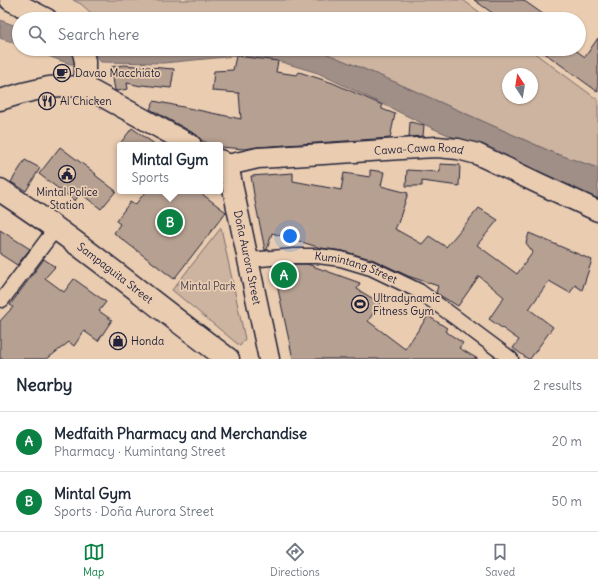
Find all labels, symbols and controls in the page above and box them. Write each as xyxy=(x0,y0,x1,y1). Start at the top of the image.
search box xyxy=(12,12,586,56)
icon: search xyxy=(26,23,48,45)
text: Search here xyxy=(58,25,139,44)
cafe icon: Davao Macchiato xyxy=(52,63,72,83)
place label: Davao Macchiato xyxy=(75,66,161,80)
north arrow xyxy=(502,68,538,104)
restaurant icon: Al Chicken xyxy=(37,91,57,111)
place label: Al Chicken xyxy=(60,94,112,108)
street label: Cawa-Cawa Road xyxy=(374,140,466,158)
popup xyxy=(117,142,223,194)
text: Mintal Gym xyxy=(131,150,209,169)
public building icon: Mintal Police Station xyxy=(57,164,77,184)
text: Sports xyxy=(131,169,169,186)
place label: Mintal Police Station xyxy=(36,185,98,212)
pin: B xyxy=(157,207,183,237)
street label: Doña Aurora Street xyxy=(231,209,264,306)
your location xyxy=(280,226,300,246)
street label: Sampaguita Street xyxy=(75,239,156,307)
street label: Kumintang Street xyxy=(314,249,400,287)
pin: A xyxy=(271,260,297,290)
park label: Mintal Park xyxy=(180,279,236,293)
place label: Ultradynamic Fitness Gym xyxy=(373,291,441,318)
sports icon: Ultradynamic Fitness Gym xyxy=(350,294,370,314)
shop icon: Honda xyxy=(108,331,128,351)
place label: Honda xyxy=(131,334,164,348)
text: Nearby xyxy=(16,374,72,396)
text: 2 results xyxy=(533,377,582,394)
text: Medfaith Pharmacy and Merchandise xyxy=(54,424,307,443)
text: A xyxy=(25,433,33,450)
text: 20 m xyxy=(552,433,582,450)
text: Pharmacy · Kumintang Street xyxy=(54,443,225,460)
text: Mintal Gym xyxy=(54,484,131,503)
text: B xyxy=(25,493,33,510)
text: 50 m xyxy=(551,493,582,510)
text: Sports · Doña Aurora Street xyxy=(54,503,214,520)
tab: Map xyxy=(83,541,105,579)
tab: Directions xyxy=(270,541,320,579)
tab: Saved xyxy=(485,541,515,579)

